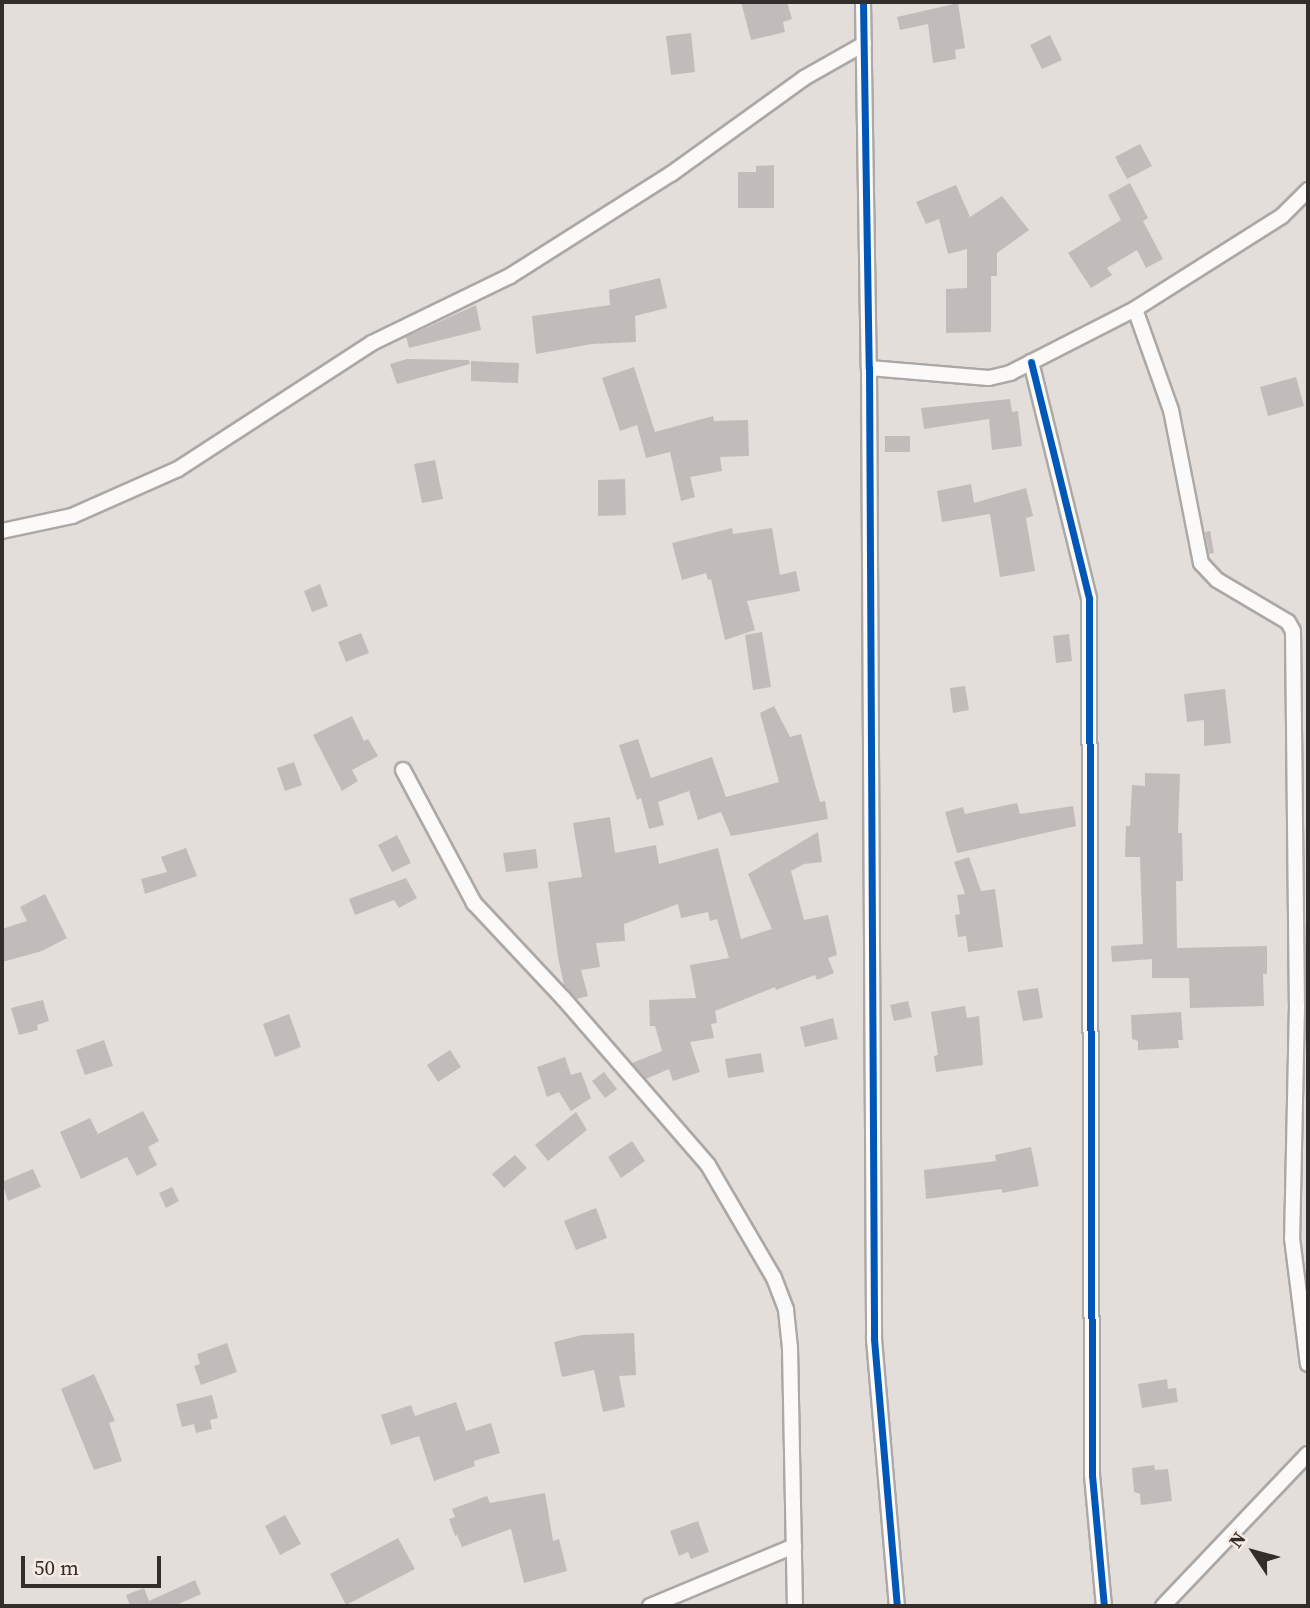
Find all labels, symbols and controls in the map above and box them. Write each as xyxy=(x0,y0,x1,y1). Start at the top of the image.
north arrow xyxy=(1219,1517,1289,1587)
text: N xyxy=(1222,1526,1252,1553)
scale bar xyxy=(24,1542,164,1586)
text: 50 m xyxy=(34,1553,79,1582)

